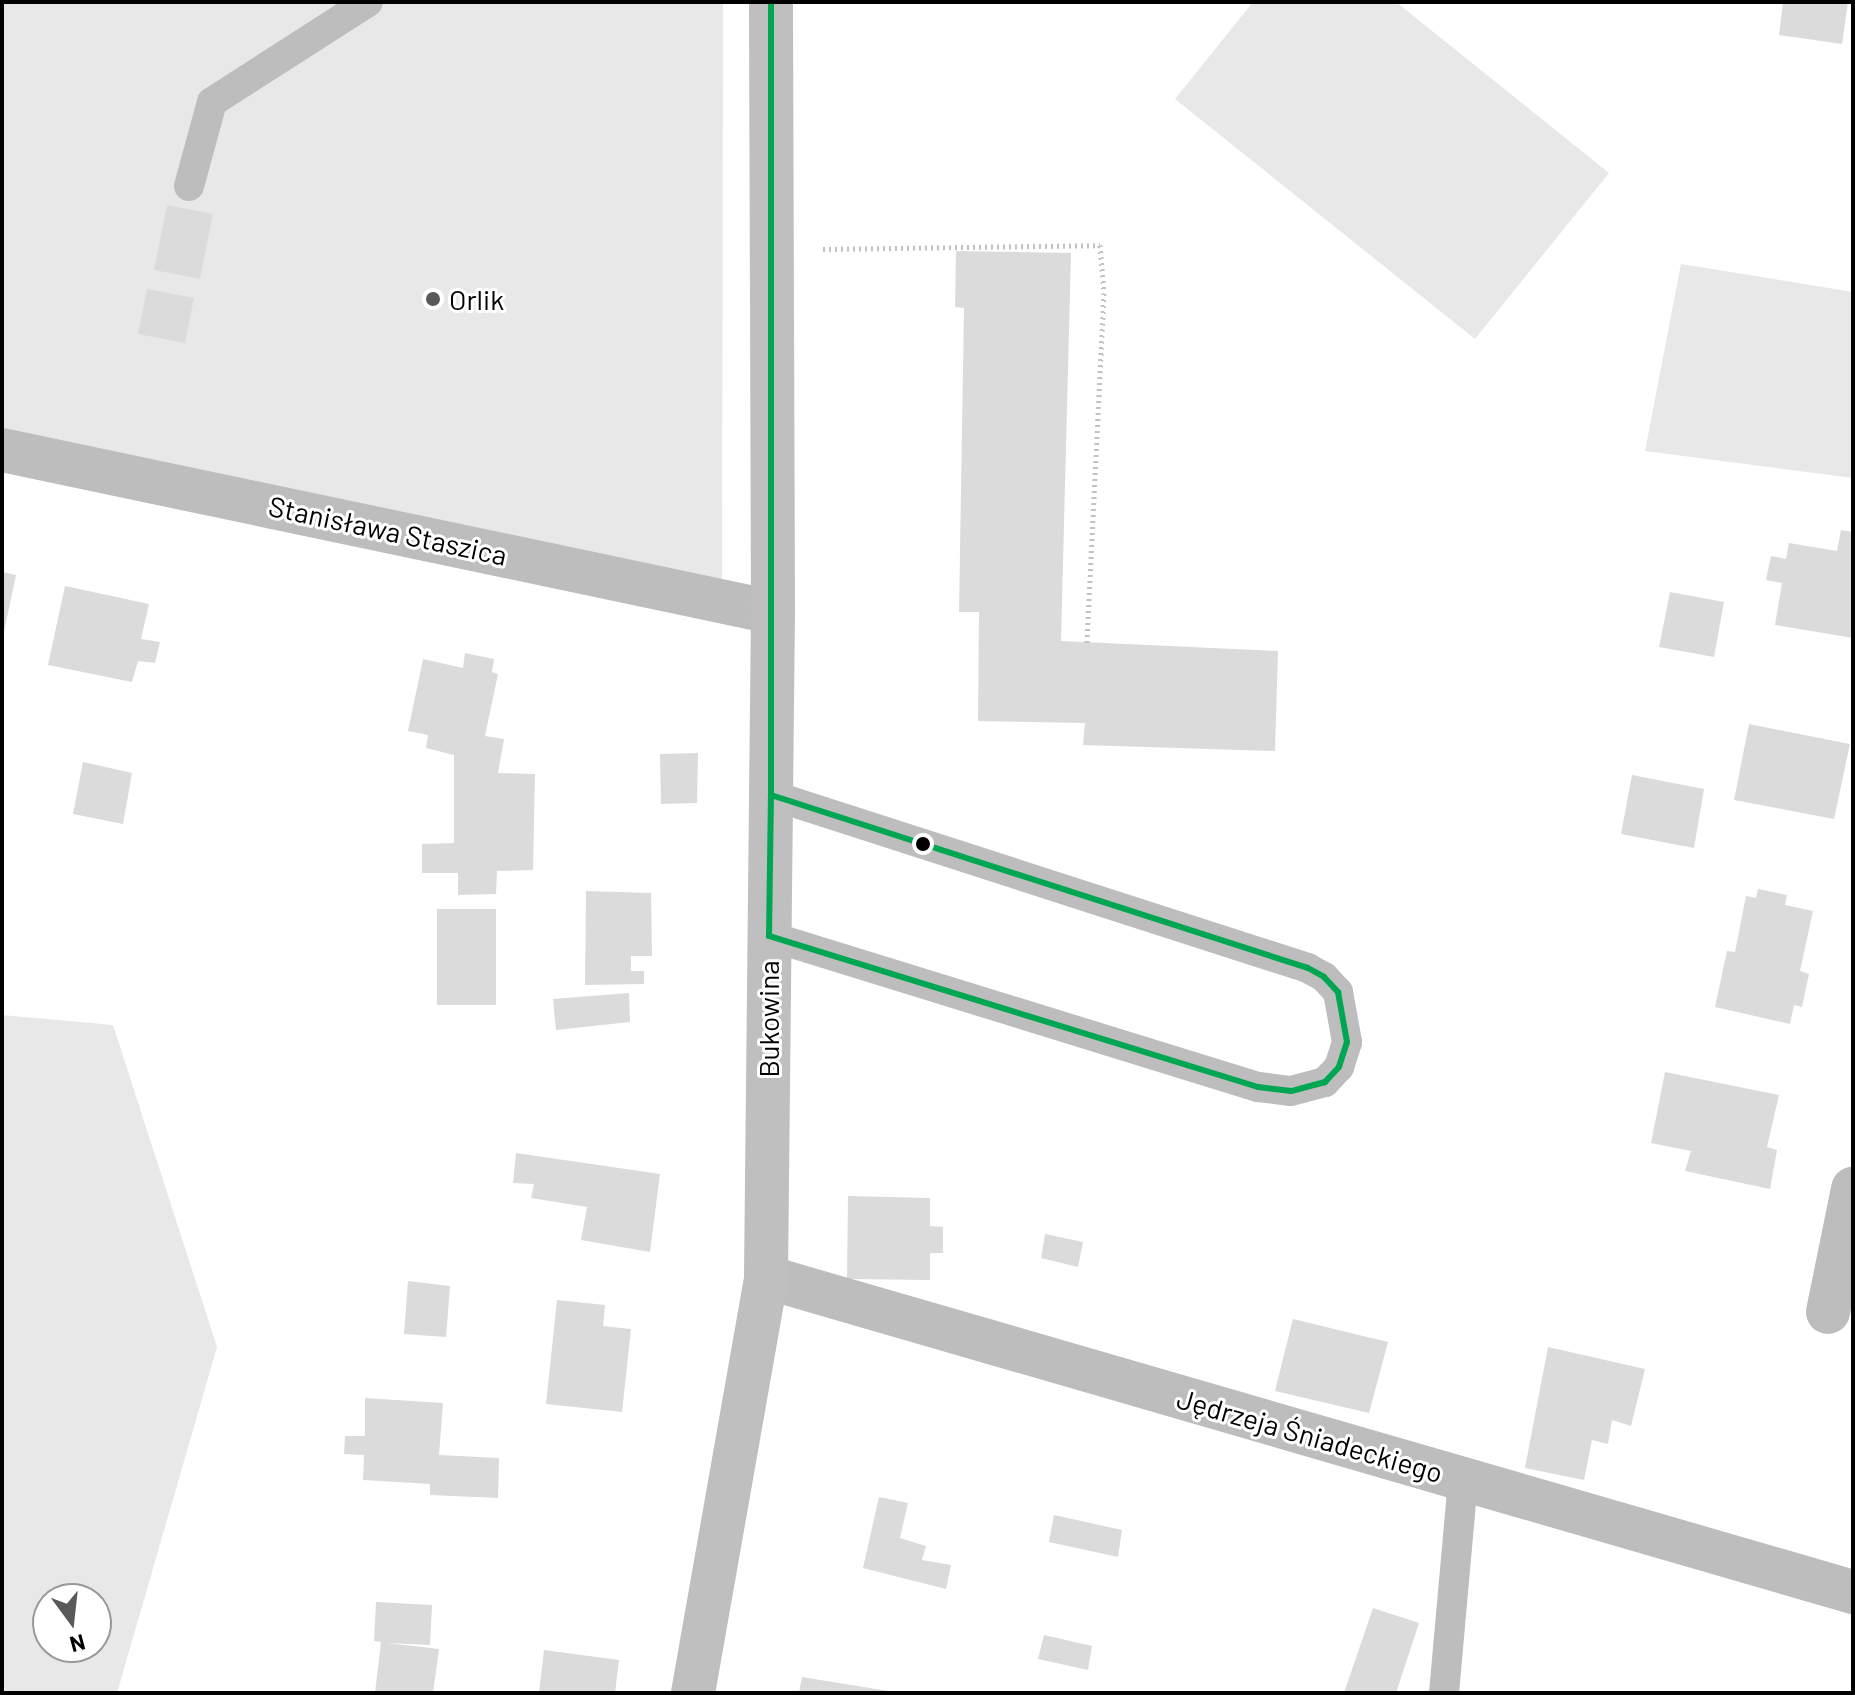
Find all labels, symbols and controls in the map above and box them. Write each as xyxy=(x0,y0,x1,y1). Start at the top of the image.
place label: Orlik xyxy=(449,282,504,316)
marker: Orlik xyxy=(424,290,442,308)
street label: Stanisława Staszica xyxy=(266,488,510,572)
unlabelled marker xyxy=(915,836,931,852)
street label: Bukowina xyxy=(751,960,785,1078)
street label: Jędrzeja Śniadeckiego xyxy=(1173,1381,1447,1489)
north arrow xyxy=(32,1583,112,1663)
text: N xyxy=(67,1630,88,1659)

